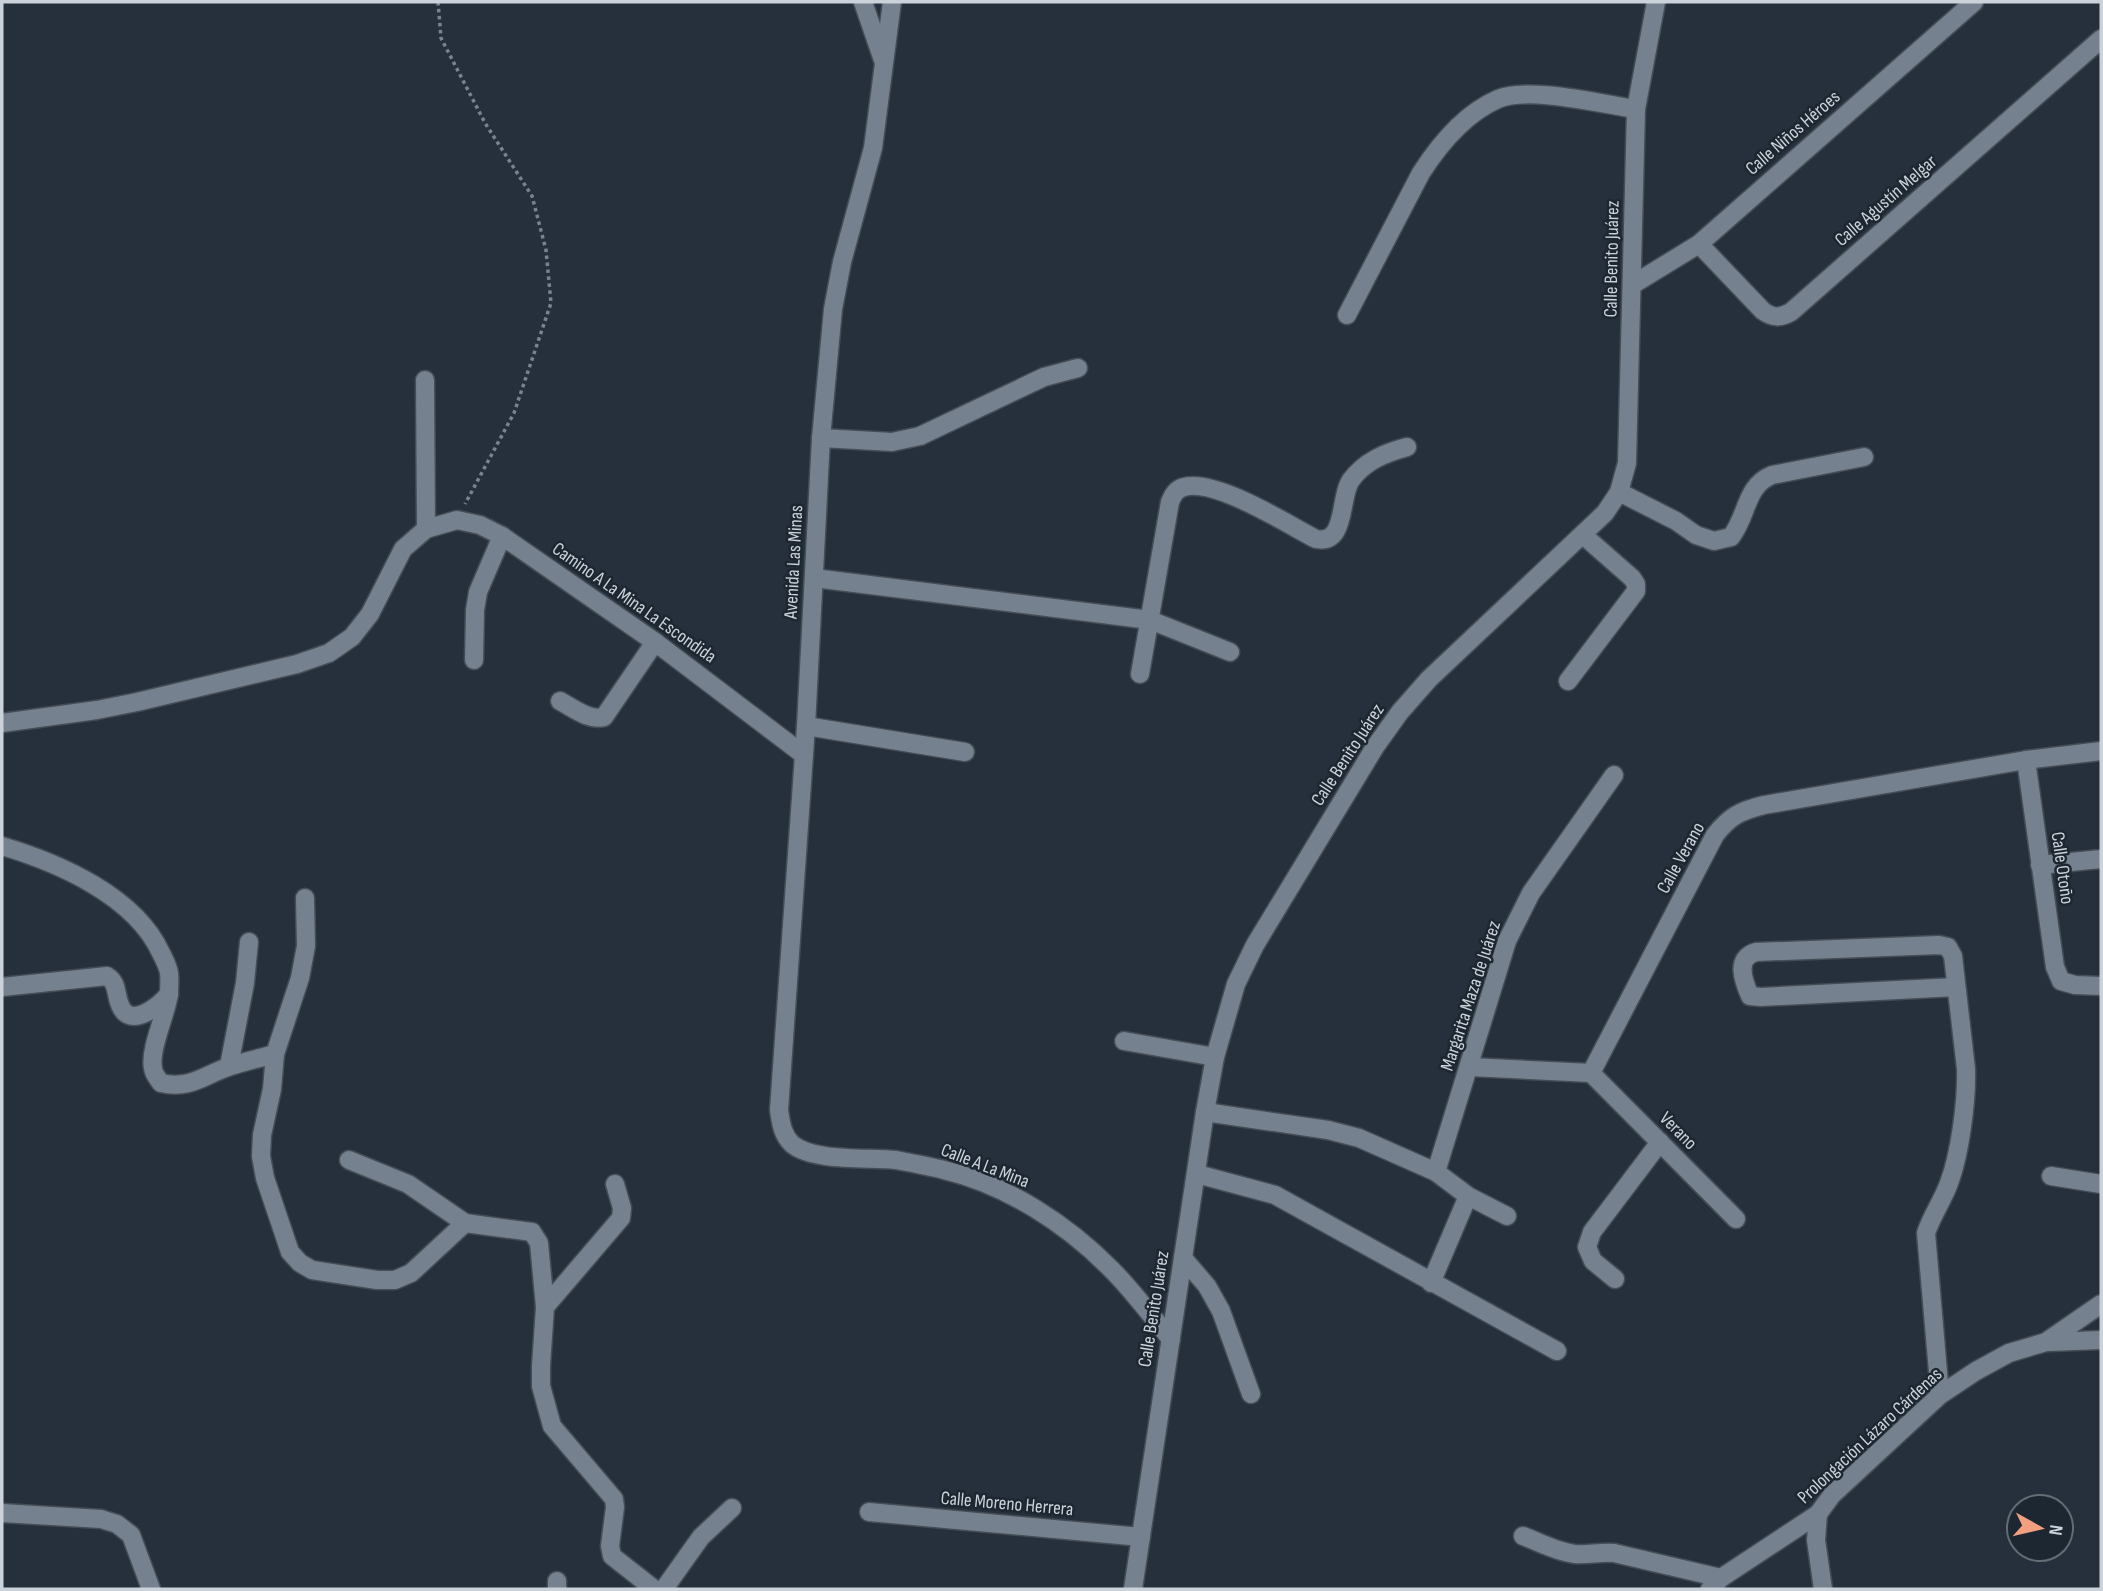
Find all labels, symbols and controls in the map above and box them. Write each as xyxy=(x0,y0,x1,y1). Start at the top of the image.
street label: Calle Niños Héroes xyxy=(1741,86,1845,180)
street label: Calle Agustín Melgar xyxy=(1830,150,1942,252)
street label: Calle Benito Juárez xyxy=(1599,200,1625,318)
street label: Avenida Las Minas xyxy=(779,504,808,620)
street label: Camino A La Mina La Escondida xyxy=(548,538,720,668)
street label: Calle Benito Juárez xyxy=(1306,700,1390,810)
street label: Calle Verano xyxy=(1652,818,1710,898)
street label: Calle Otoño xyxy=(2046,830,2078,906)
street label: Margarita Maza de Juárez xyxy=(1436,918,1506,1074)
street label: Verano xyxy=(1654,1107,1702,1155)
street label: Calle A La Mina xyxy=(938,1139,1032,1193)
street label: Calle Benito Juárez xyxy=(1133,1249,1175,1369)
street label: Prolongación Lázaro Cárdenas xyxy=(1793,1363,1947,1509)
street label: Calle Moreno Herrera xyxy=(940,1487,1074,1521)
north arrow xyxy=(2005,1493,2075,1563)
text: N xyxy=(2043,1524,2067,1537)

